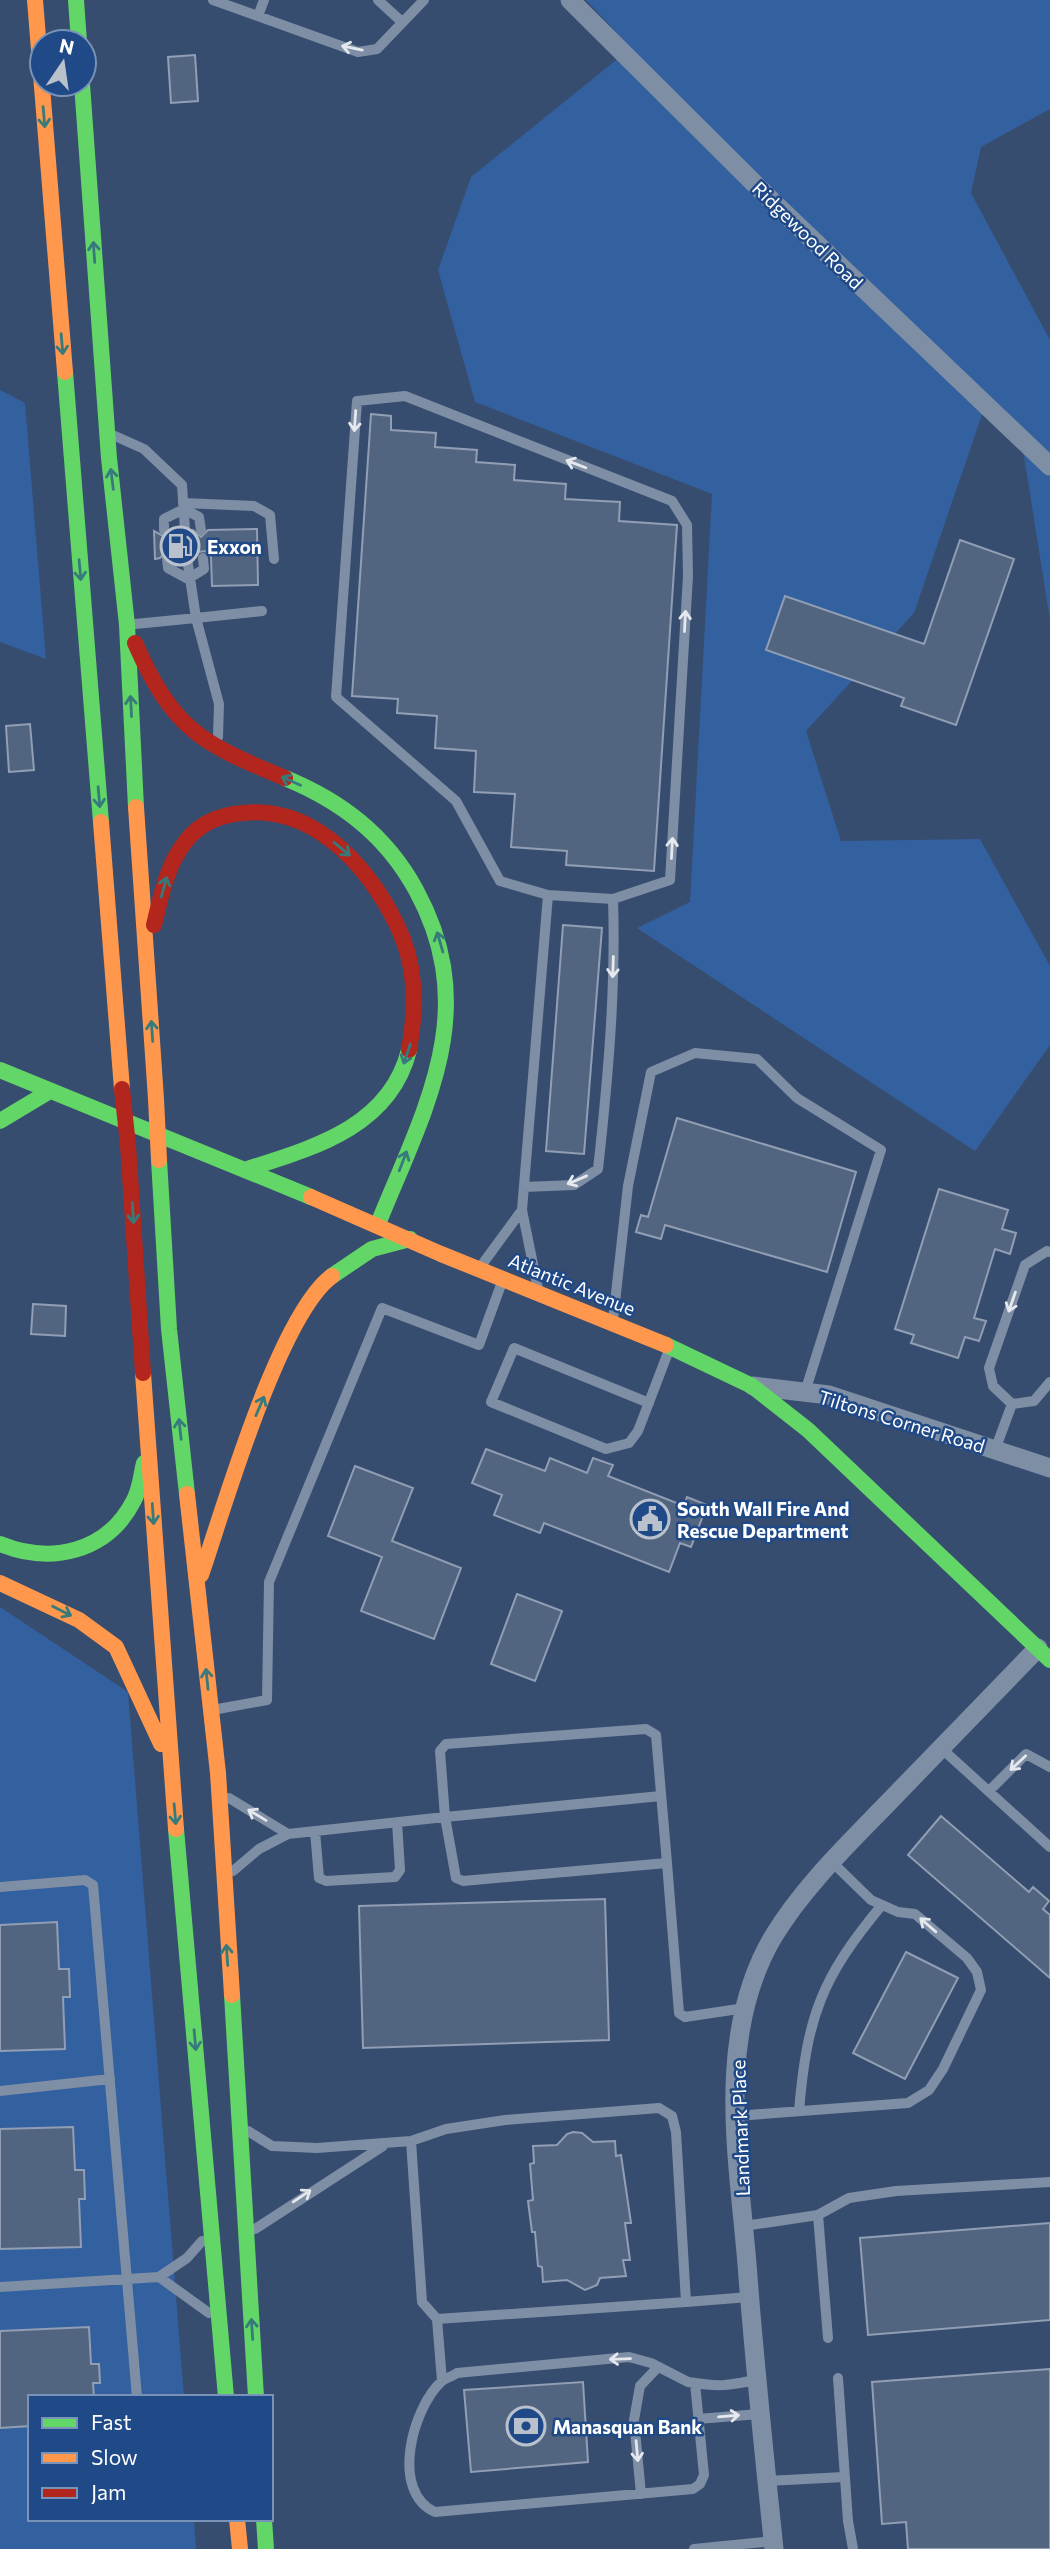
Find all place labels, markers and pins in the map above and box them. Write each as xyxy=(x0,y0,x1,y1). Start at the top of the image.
fuel station icon: Exxon xyxy=(159,525,201,567)
place label: Exxon xyxy=(207,535,262,558)
place label: South Wall Fire And Rescue Department xyxy=(677,1497,849,1542)
public building icon: South Wall Fire And Rescue Department xyxy=(629,1498,671,1540)
bank icon: Manasquan Bank xyxy=(505,2405,547,2447)
place label: Manasquan Bank xyxy=(553,2415,702,2438)

